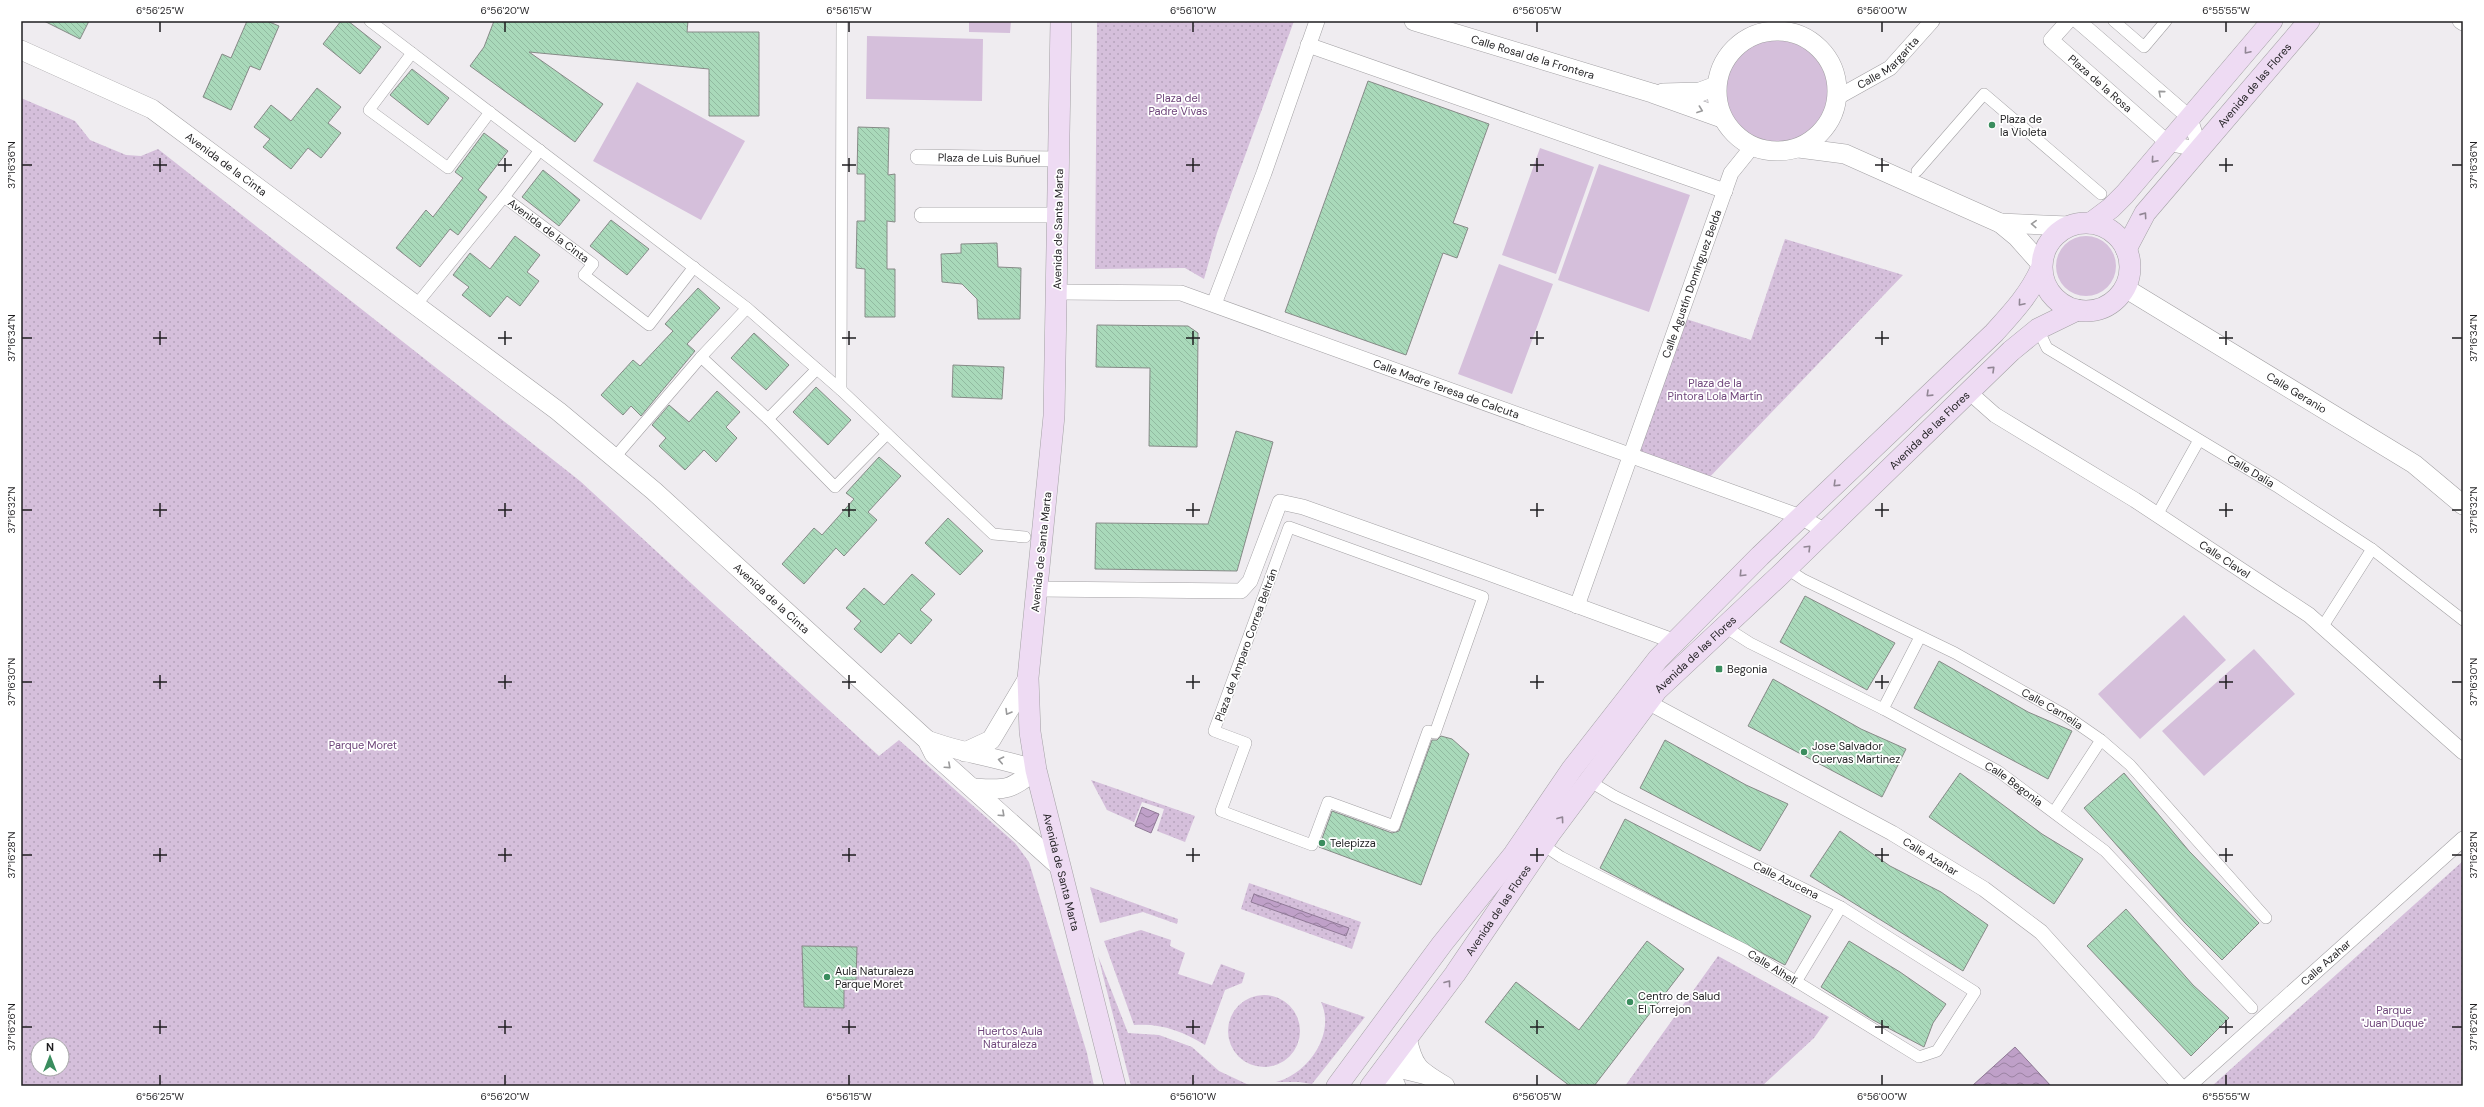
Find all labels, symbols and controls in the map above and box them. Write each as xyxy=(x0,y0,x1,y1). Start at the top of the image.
text: 6°56'25"W xyxy=(136,4,184,17)
text: 6°56'20"W xyxy=(481,4,530,17)
text: 6°56'15"W xyxy=(826,4,872,17)
text: 6°56'10"W xyxy=(1170,4,1216,17)
text: 6°56'05"W xyxy=(1512,4,1562,17)
text: 6°56'00"W xyxy=(1857,4,1907,17)
text: 6°55'55"W xyxy=(2202,4,2250,17)
street label: Calle Rosal de la Frontera xyxy=(1469,32,1596,82)
street label: Calle Margarita xyxy=(1855,34,1922,92)
street label: Avenida de las Flores xyxy=(2214,40,2294,130)
one-way arrow xyxy=(2245,46,2252,53)
street label: Plaza de la Rosa xyxy=(2065,51,2135,115)
one-way arrow xyxy=(2158,90,2166,97)
park label: Plaza del Padre Vivas xyxy=(1148,91,1208,118)
one-way arrow xyxy=(1697,106,1704,114)
place label: Plaza de la Violeta xyxy=(2000,112,2047,139)
marker: Plaza de la Violeta xyxy=(1987,120,1997,130)
street label: Avenida de la Cinta xyxy=(183,129,270,199)
text: 37°16'36"N xyxy=(5,141,18,189)
text: 37°16'36"N xyxy=(2467,141,2480,189)
street label: Plaza de Luis Buñuel xyxy=(938,150,1040,166)
one-way arrow xyxy=(2151,155,2158,163)
street label: Avenida de Santa Marta xyxy=(1050,168,1066,290)
street label: Avenida de la Cinta xyxy=(505,196,592,266)
street label: Calle Agustín Domínguez Belda xyxy=(1659,208,1724,360)
one-way arrow xyxy=(2140,212,2147,219)
one-way arrow xyxy=(2031,220,2037,229)
one-way arrow xyxy=(2019,298,2026,305)
text: 37°16'34"N xyxy=(5,314,18,362)
text: 37°16'34"N xyxy=(2467,314,2480,362)
street label: Calle Madre Teresa de Calcuta xyxy=(1371,356,1521,422)
one-way arrow xyxy=(1987,366,1995,374)
street label: Calle Geranio xyxy=(2264,369,2329,416)
park label: Plaza de la Pintora Lola Martín xyxy=(1668,376,1762,403)
street label: Avenida de las Flores xyxy=(1886,388,1973,472)
one-way arrow xyxy=(1926,389,1934,397)
street label: Calle Dalia xyxy=(2225,451,2277,490)
one-way arrow xyxy=(1833,479,1840,486)
text: 37°16'32"N xyxy=(5,486,18,534)
text: 37°16'32"N xyxy=(2467,486,2480,534)
street label: Avenida de Santa Marta xyxy=(1028,491,1054,613)
street label: Calle Clavel xyxy=(2196,537,2253,581)
one-way arrow xyxy=(1803,545,1811,553)
street label: Avenida de la Cinta xyxy=(731,560,813,637)
street label: Plaza de Amparo Correa Beltrán xyxy=(1212,567,1280,723)
one-way arrow xyxy=(1739,569,1747,577)
street label: Avenida de las Flores xyxy=(1651,613,1739,696)
text: 37°16'30"N xyxy=(5,658,18,706)
text: 37°16'30"N xyxy=(2467,658,2480,706)
place label: Begonia xyxy=(1727,662,1767,676)
marker: Begonia xyxy=(1714,664,1724,674)
street label: Calle Camelia xyxy=(2019,685,2086,732)
one-way arrow xyxy=(1005,708,1012,715)
park label: Parque Moret xyxy=(329,738,397,752)
place label: Jose Salvador Cuervas Martinez xyxy=(1812,739,1900,766)
marker: Jose Salvador Cuervas Martinez xyxy=(1799,747,1809,757)
one-way arrow xyxy=(998,756,1004,764)
street label: Calle Begonia xyxy=(1982,758,2046,809)
one-way arrow xyxy=(943,761,951,768)
one-way arrow xyxy=(997,810,1004,817)
street label: Avenida de Santa Marta xyxy=(1040,812,1083,932)
one-way arrow xyxy=(1557,816,1564,823)
text: 37°16'28"N xyxy=(5,831,18,879)
text: 37°16'28"N xyxy=(2467,831,2480,879)
street label: Calle Azahar xyxy=(1900,834,1961,879)
place label: Telepizza xyxy=(1330,836,1376,850)
marker: Telepizza xyxy=(1317,838,1327,848)
street label: Calle Azucena xyxy=(1751,858,1821,902)
street label: Avenida de las Flores xyxy=(1462,862,1534,958)
street label: Calle Azahar xyxy=(2298,936,2354,989)
street label: Calle Alhelí xyxy=(1745,946,1800,988)
place label: Aula Naturaleza Parque Moret xyxy=(835,964,914,991)
marker: Aula Naturaleza Parque Moret xyxy=(822,972,832,982)
one-way arrow xyxy=(1443,981,1450,988)
place label: Centro de Salud El Torrejon xyxy=(1638,989,1720,1016)
marker: Centro de Salud El Torrejon xyxy=(1625,997,1635,1007)
text: 37°16'26"N xyxy=(5,1003,18,1051)
park label: Parque "Juan Duque" xyxy=(2361,1003,2427,1030)
text: 37°16'26"N xyxy=(2467,1003,2480,1051)
park label: Huertos Aula Naturaleza xyxy=(977,1024,1043,1051)
north arrow xyxy=(30,1037,70,1077)
text: N xyxy=(46,1040,54,1054)
text: 6°56'25"W xyxy=(136,1090,184,1103)
text: 6°56'20"W xyxy=(481,1090,530,1103)
text: 6°56'15"W xyxy=(826,1090,872,1103)
text: 6°56'10"W xyxy=(1170,1090,1216,1103)
text: 6°56'05"W xyxy=(1512,1090,1562,1103)
text: 6°56'00"W xyxy=(1857,1090,1907,1103)
text: 6°55'55"W xyxy=(2202,1090,2250,1103)

